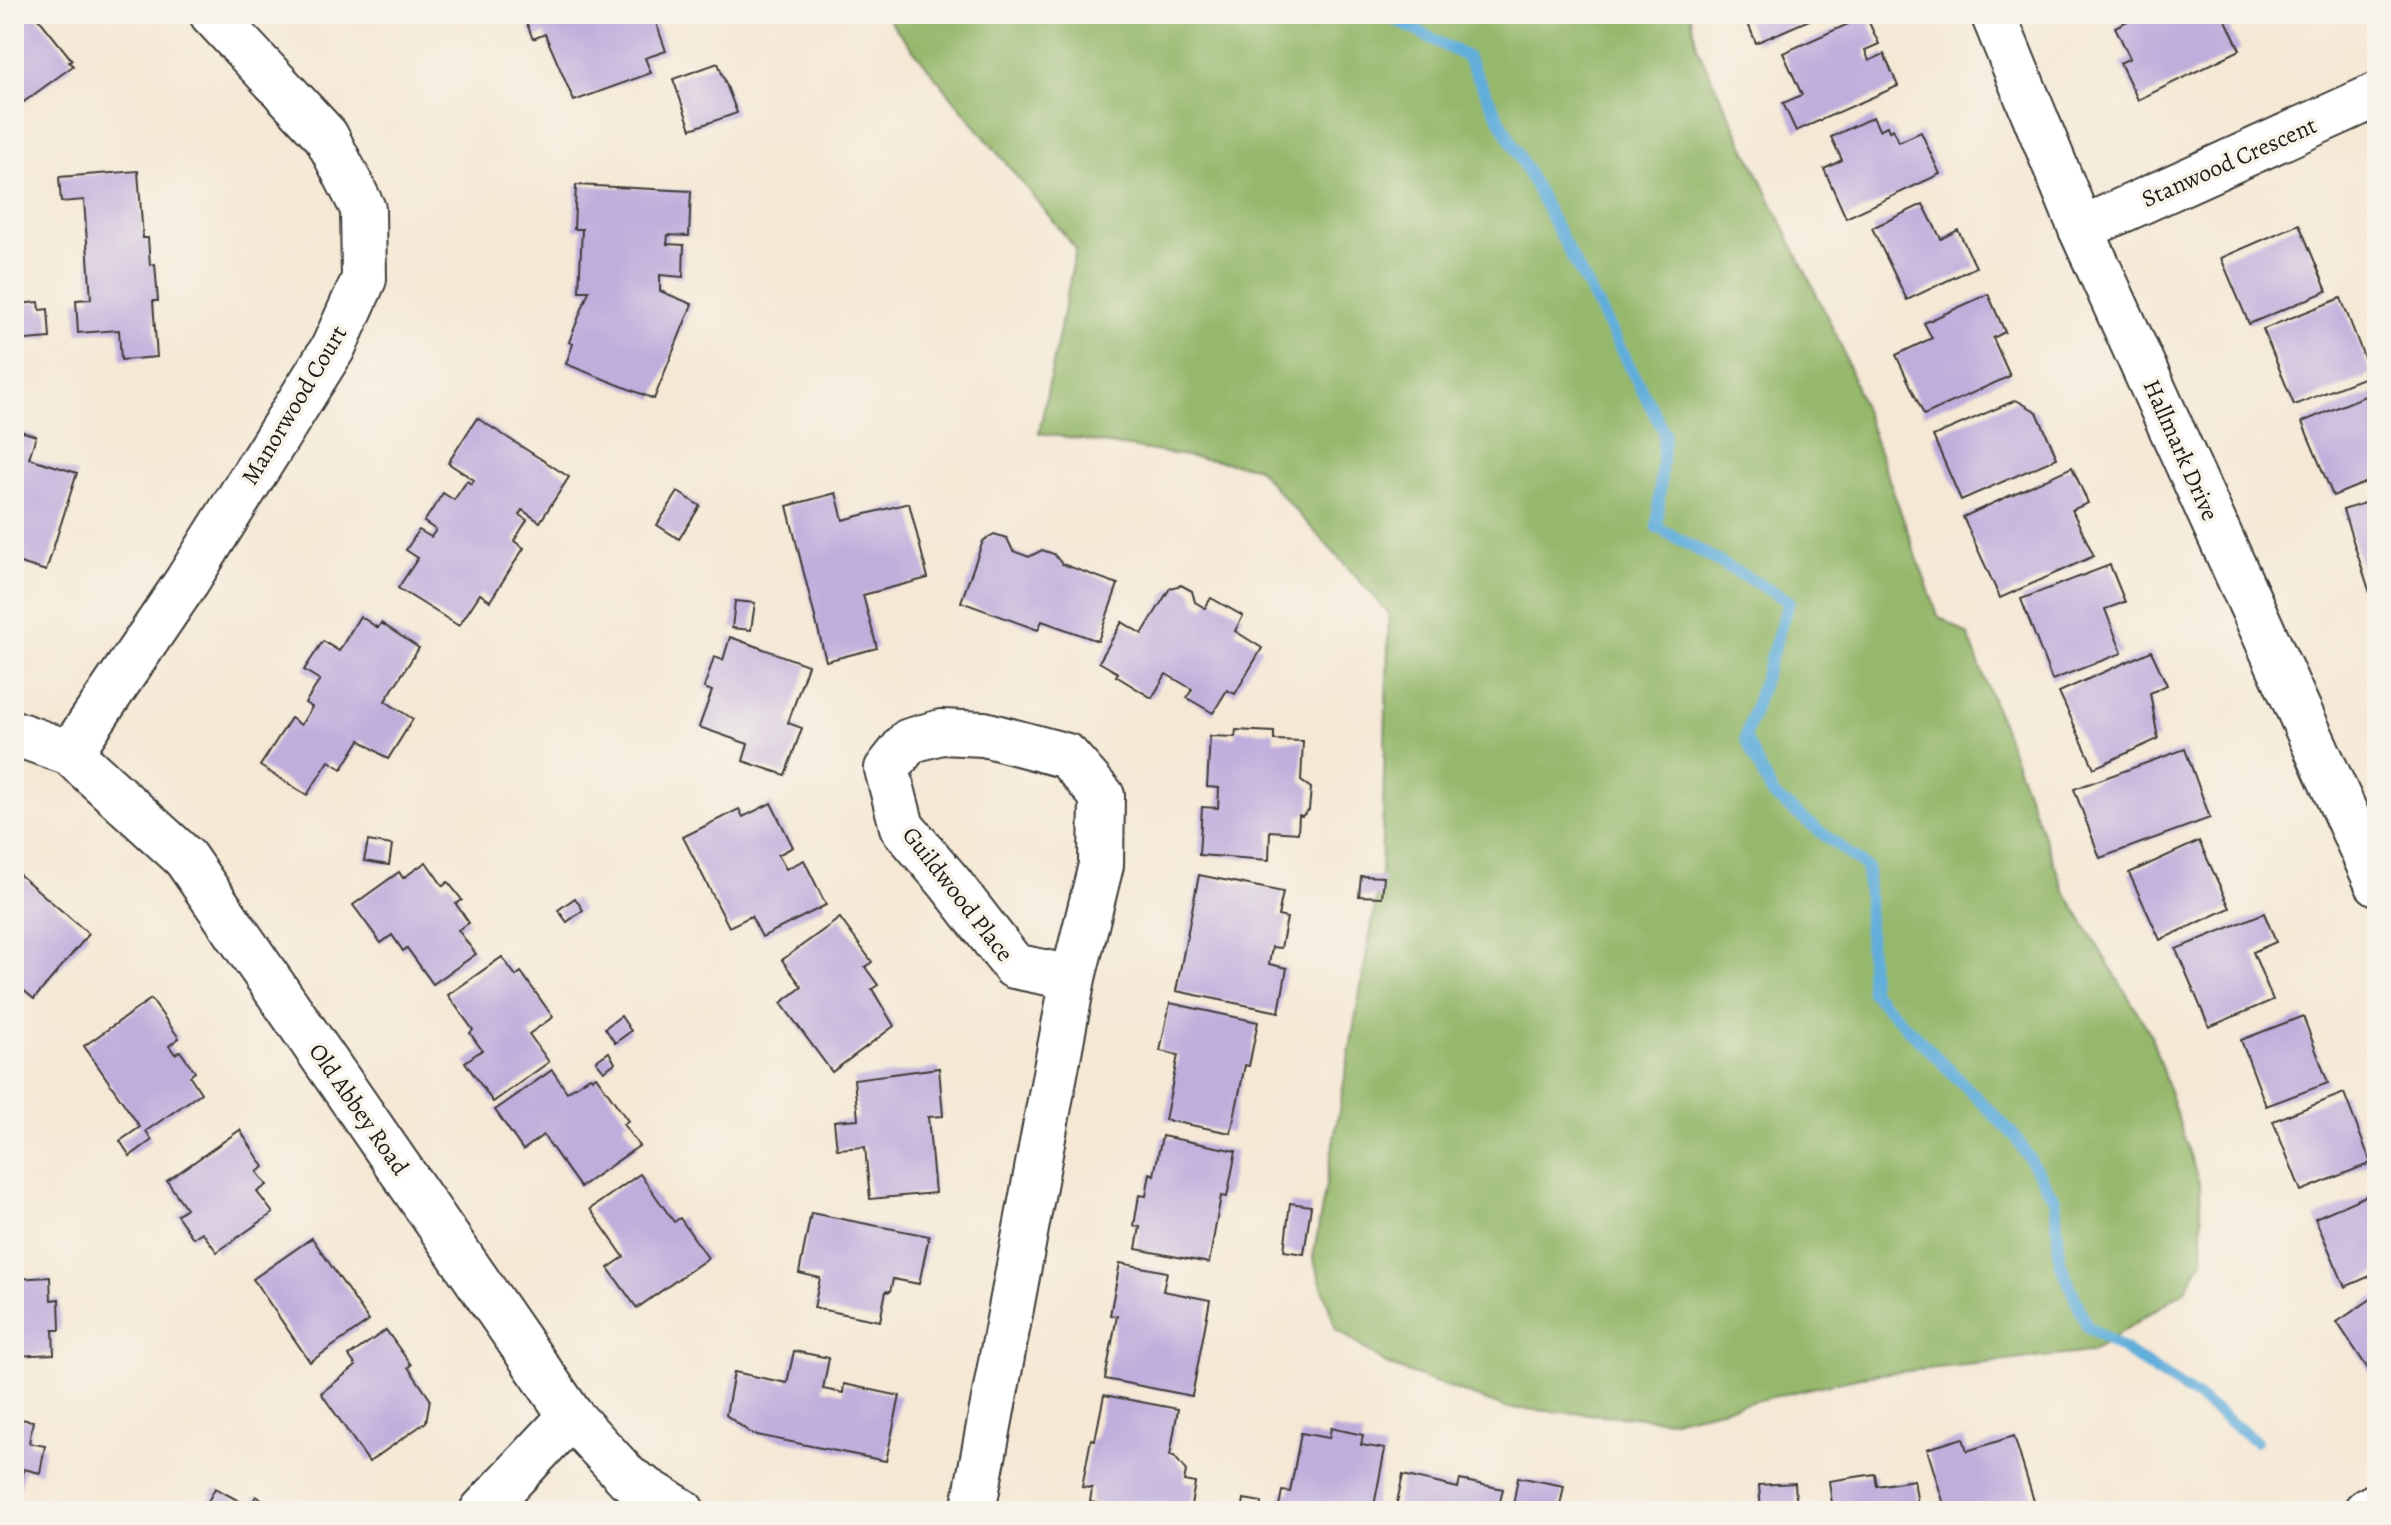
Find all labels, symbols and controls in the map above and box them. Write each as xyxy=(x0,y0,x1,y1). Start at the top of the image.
street label: Stanwood Crescent xyxy=(2137,109,2322,215)
street label: Manorwood Court xyxy=(234,319,354,491)
street label: Hallmark Drive xyxy=(2136,374,2226,526)
street label: Guildwood Place xyxy=(895,820,1021,968)
street label: Old Abbey Road xyxy=(302,1037,416,1181)

